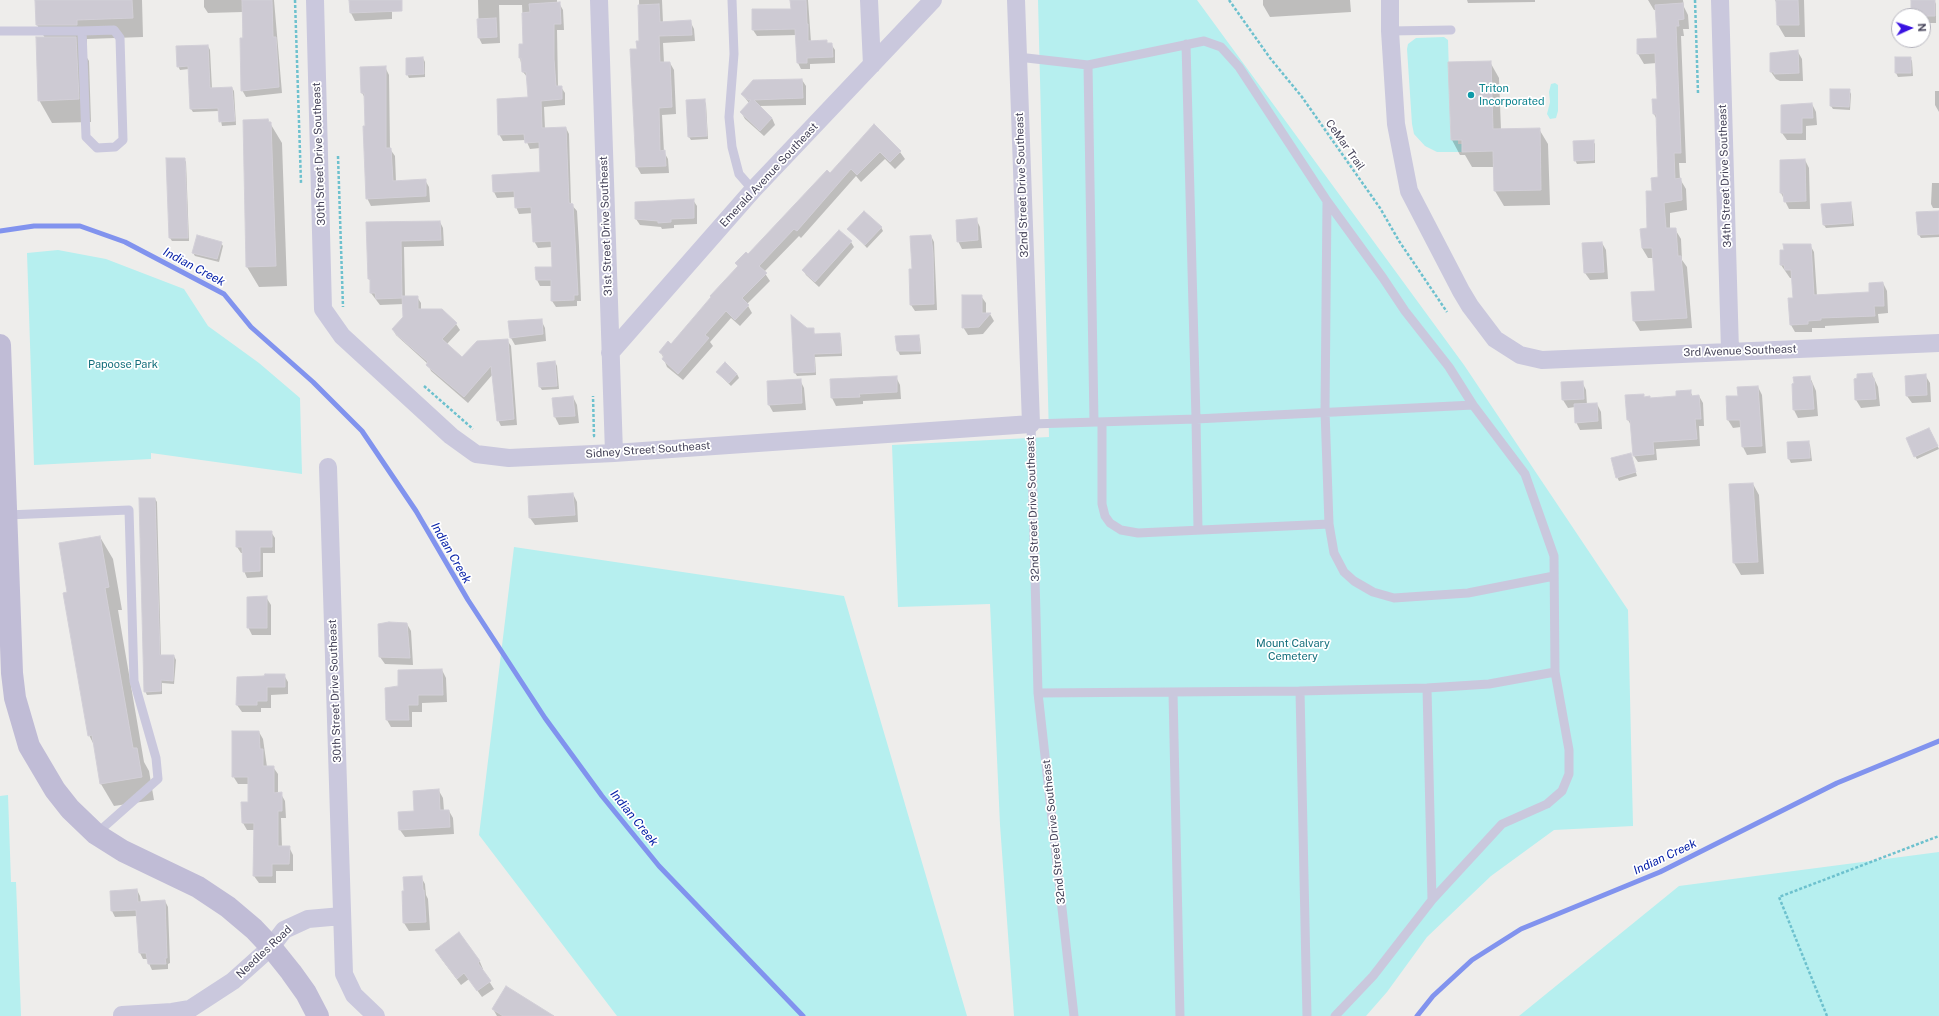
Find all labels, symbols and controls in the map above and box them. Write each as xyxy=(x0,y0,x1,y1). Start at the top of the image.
north arrow xyxy=(1891,8,1931,48)
text: N xyxy=(1916,23,1928,32)
street label: 30th Street Drive Southeast xyxy=(310,82,328,226)
place label: Triton Incorporated xyxy=(1479,82,1545,108)
marker: Triton Incorporated xyxy=(1466,90,1476,100)
street label: 34th Street Drive Southeast xyxy=(1716,104,1734,248)
street label: 32nd Street Drive Southeast xyxy=(1013,112,1031,258)
street label: CeMar Trail xyxy=(1323,117,1367,173)
street label: Emerald Avenue Southeast xyxy=(717,120,821,230)
street label: 31st Street Drive Southeast xyxy=(597,156,615,296)
water label: Indian Creek xyxy=(161,245,227,289)
street label: 3rd Avenue Southeast xyxy=(1683,342,1797,360)
park label: Papoose Park xyxy=(88,358,158,372)
street label: 32nd Street Drive Southeast xyxy=(1024,436,1042,582)
street label: Sidney Street Southeast xyxy=(585,439,711,461)
water label: Indian Creek xyxy=(428,520,474,586)
street label: 30th Street Drive Southeast xyxy=(326,619,344,763)
park label: Mount Calvary Cemetery xyxy=(1256,637,1330,663)
street label: 32nd Street Drive Southeast xyxy=(1040,759,1068,905)
water label: Indian Creek xyxy=(607,787,661,849)
water label: Indian Creek xyxy=(1631,836,1699,878)
street label: Needles Road xyxy=(234,923,294,981)

